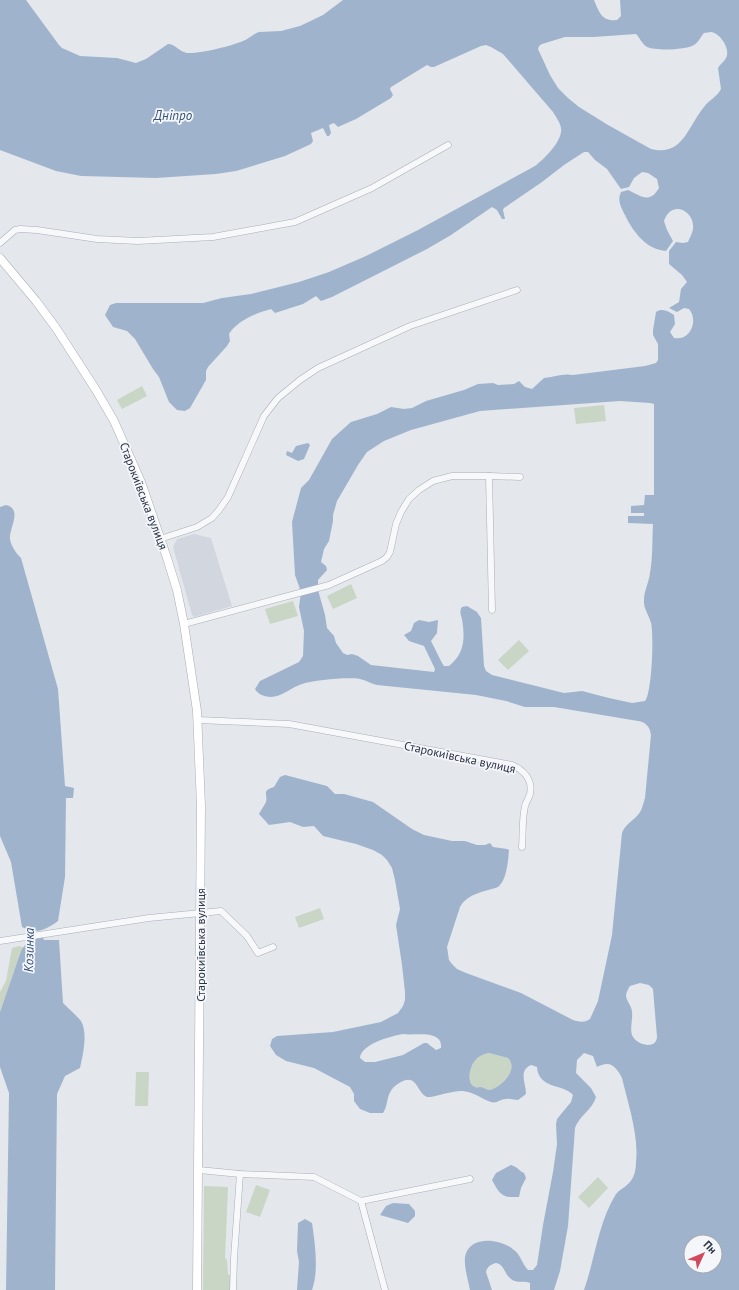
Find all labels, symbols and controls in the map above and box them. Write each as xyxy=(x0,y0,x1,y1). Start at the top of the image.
water label: Дніпро xyxy=(153,107,193,124)
street label: Старокиївська вулиця xyxy=(117,440,171,552)
street label: Старокиївська вулиця xyxy=(403,738,517,776)
street label: Старокиївська вулиця xyxy=(193,888,208,1002)
water label: Козинка xyxy=(20,927,38,972)
north arrow xyxy=(683,1234,723,1274)
text: Пн xyxy=(701,1238,720,1257)

